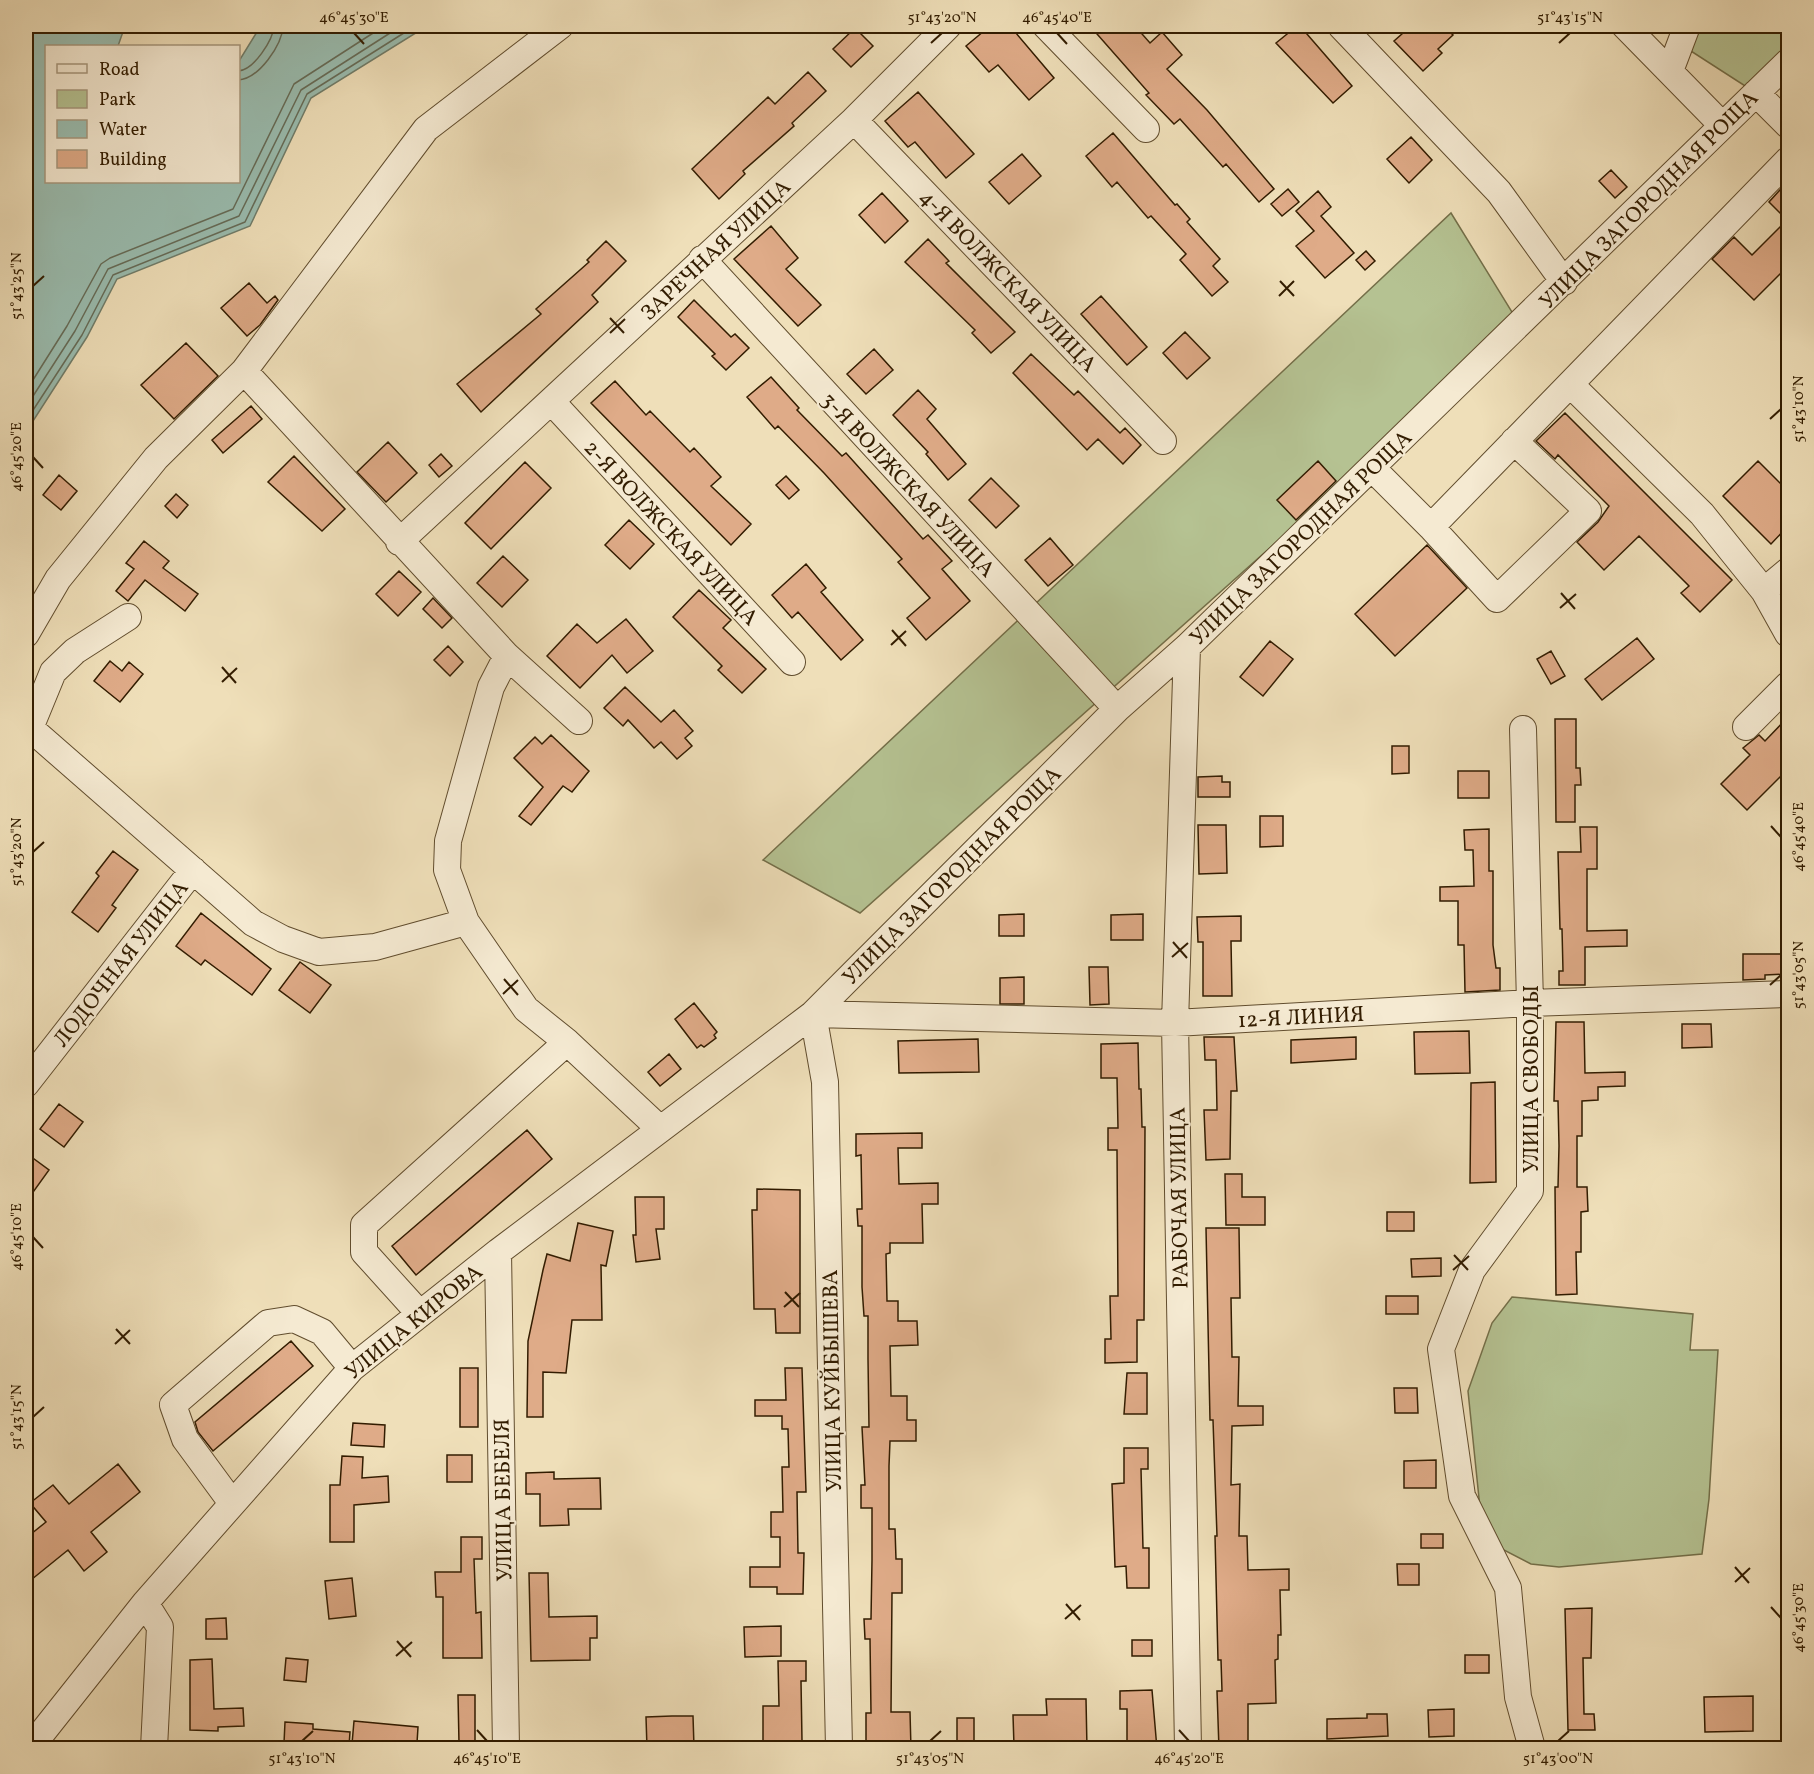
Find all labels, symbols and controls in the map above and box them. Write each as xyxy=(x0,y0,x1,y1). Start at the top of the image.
text: 46°45'30"E xyxy=(319,8,389,29)
text: 51°43'20"N xyxy=(907,8,977,29)
text: 46°45'40"E xyxy=(1022,8,1092,29)
text: 51°43'15"N xyxy=(1537,8,1603,29)
legend xyxy=(45,45,240,183)
text: Road xyxy=(99,58,140,83)
street label: УЛИЦА ЗАГОРОДНАЯ РОЩА xyxy=(1533,84,1766,317)
text: Park xyxy=(99,88,136,113)
text: Water xyxy=(99,118,147,143)
text: Building xyxy=(99,148,167,173)
street label: ЗАРЕЧНАЯ УЛИЦА xyxy=(635,173,799,329)
street label: 4-Я ВОЛЖСКАЯ УЛИЦА xyxy=(911,183,1103,380)
text: 51°43'25"N xyxy=(7,252,28,320)
text: 51°43'10"N xyxy=(1789,375,1810,443)
street label: 3-Я ВОЛЖСКАЯ УЛИЦА xyxy=(813,386,1001,585)
text: 46°45'20"E xyxy=(7,422,28,492)
street label: УЛИЦА ЗАГОРОДНАЯ РОЩА xyxy=(1184,424,1420,654)
street label: 2-Я ВОЛЖСКАЯ УЛИЦА xyxy=(576,434,765,633)
street label: УЛИЦА ЗАГОРОДНАЯ РОЩА xyxy=(836,760,1069,993)
text: 46°45'40"E xyxy=(1789,802,1810,872)
text: 51°43'20"N xyxy=(7,817,28,887)
street label: ЛОДОЧНАЯ УЛИЦА xyxy=(47,875,197,1054)
text: 51°43'05"N xyxy=(1789,941,1810,1009)
street label: УЛИЦА СВОБОДЫ xyxy=(1517,985,1548,1173)
street label: 12-Я ЛИНИЯ xyxy=(1237,1000,1365,1037)
street label: РАБОЧАЯ УЛИЦА xyxy=(1163,1107,1198,1289)
text: 46°45'10"E xyxy=(7,1203,28,1271)
street label: УЛИЦА КИРОВА xyxy=(339,1258,490,1388)
street label: УЛИЦА КУЙБЫШЕВА xyxy=(816,1269,851,1492)
text: 51°43'15"N xyxy=(7,1384,28,1450)
street label: УЛИЦА БЕБЕЛЯ xyxy=(488,1418,521,1582)
text: 46°45'30"E xyxy=(1789,1583,1810,1653)
text: 51°43'10"N xyxy=(268,1749,336,1770)
text: 46°45'10"E xyxy=(453,1749,521,1770)
text: 51°43'05"N xyxy=(896,1749,964,1770)
text: 46°45'20"E xyxy=(1154,1749,1224,1770)
text: 51°43'00"N xyxy=(1523,1749,1593,1770)

